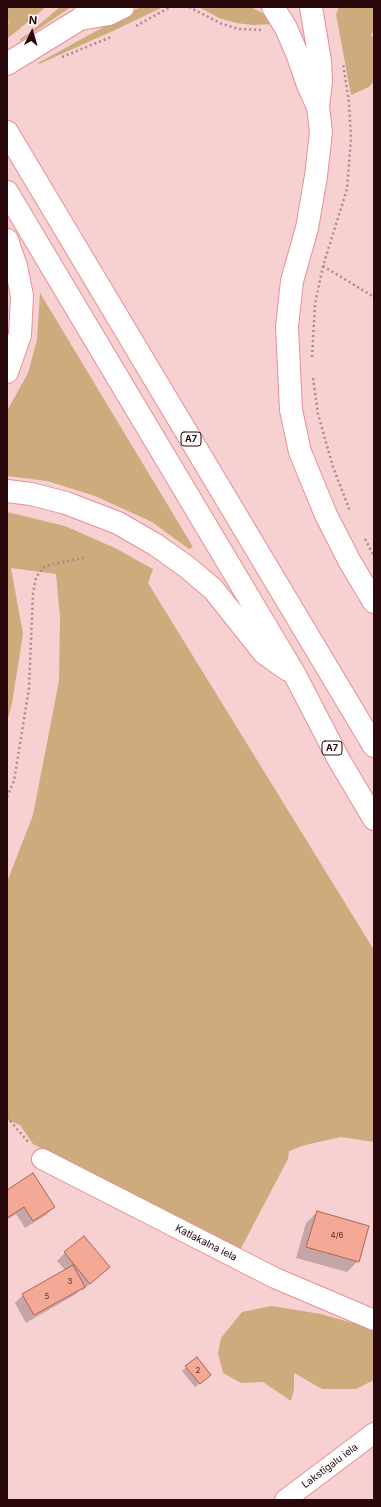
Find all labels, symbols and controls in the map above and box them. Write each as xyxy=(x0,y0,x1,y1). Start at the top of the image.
north arrow xyxy=(12,12,52,52)
text: N xyxy=(28,13,38,27)
road number: A7 xyxy=(181,432,201,446)
road number: A7 xyxy=(322,741,342,755)
street label: Katlakalna iela xyxy=(173,1222,239,1264)
house number: 4/6 xyxy=(330,1231,344,1241)
house number: 3 xyxy=(68,1277,72,1287)
house number: 5 xyxy=(45,1292,49,1302)
house number: 2 xyxy=(196,1366,200,1376)
street label: Lakstīgalu iela xyxy=(300,1441,360,1491)

